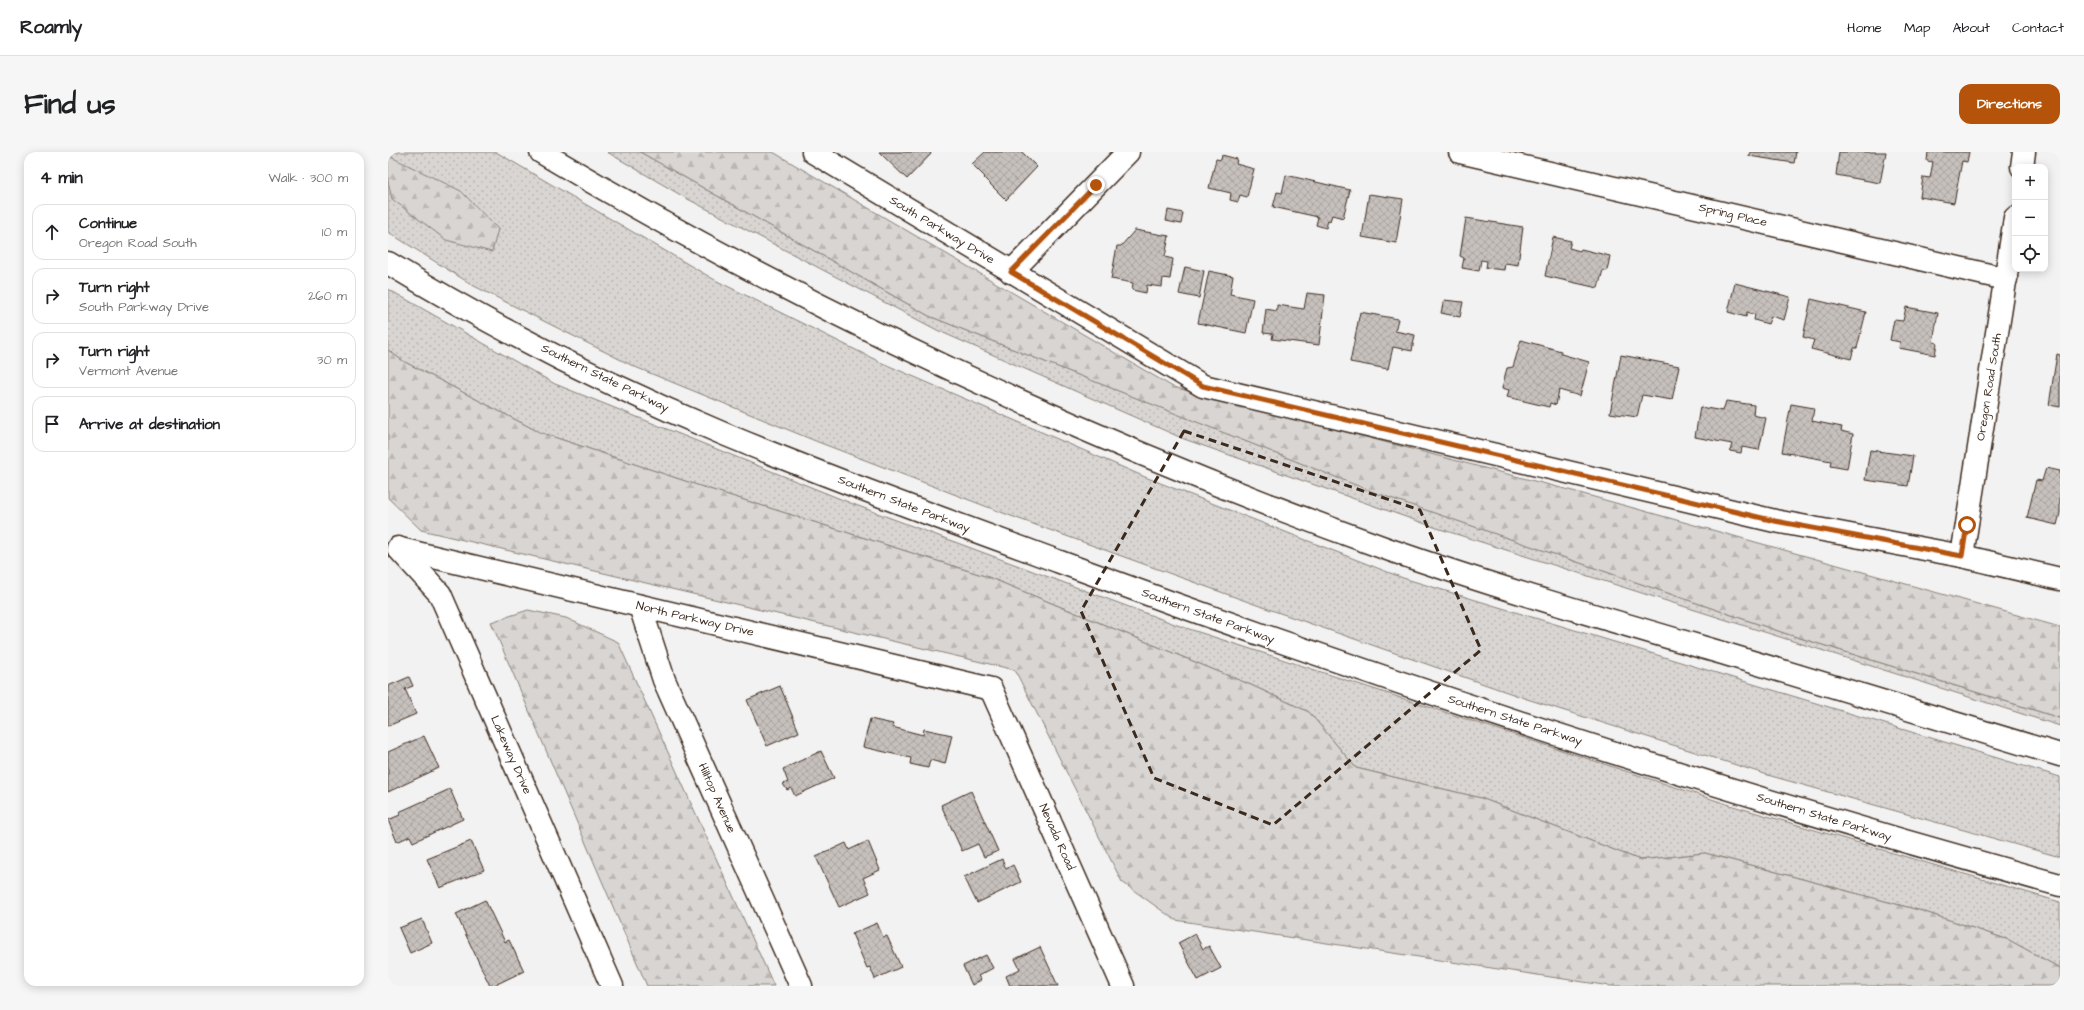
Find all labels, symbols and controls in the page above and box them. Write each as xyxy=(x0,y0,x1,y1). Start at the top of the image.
text: Roamly xyxy=(20,14,82,41)
text: Home xyxy=(1847,18,1882,38)
text: Map xyxy=(1904,18,1930,38)
text: About xyxy=(1952,18,1990,38)
text: Contact xyxy=(2012,18,2064,38)
button: Directions xyxy=(1959,84,2060,124)
text: Find us xyxy=(24,85,115,124)
map controls xyxy=(2012,164,2048,272)
button: + xyxy=(2012,164,2048,200)
text: 4 min xyxy=(40,166,83,190)
text: Walk · 300 m xyxy=(269,169,348,187)
route end xyxy=(1087,176,1105,194)
street label: South Parkway Drive xyxy=(886,192,998,269)
street label: Spring Place xyxy=(1697,199,1769,232)
button: − xyxy=(2012,200,2048,236)
text: Continue xyxy=(79,213,137,234)
icon: ahead xyxy=(41,221,63,243)
text: 10 m xyxy=(322,223,347,241)
text: Oregon Road South xyxy=(79,234,197,252)
button: locate xyxy=(2012,236,2048,272)
text: Turn right xyxy=(79,277,150,298)
icon: right xyxy=(41,285,63,307)
text: 260 m xyxy=(308,287,347,305)
text: South Parkway Drive xyxy=(79,298,209,316)
street label: Oregon Road South xyxy=(1972,332,2007,442)
street label: Southern State Parkway xyxy=(538,340,672,417)
text: Turn right xyxy=(79,341,150,362)
icon: right xyxy=(41,349,63,371)
text: 30 m xyxy=(317,351,347,369)
text: Vermont Avenue xyxy=(79,362,178,380)
icon: arrive xyxy=(41,413,63,435)
text: Arrive at destination xyxy=(79,414,220,435)
street label: Southern State Parkway xyxy=(835,471,973,538)
route start xyxy=(1958,516,1976,534)
street label: Southern State Parkway xyxy=(1139,584,1277,649)
street label: North Parkway Drive xyxy=(634,597,756,642)
street label: Southern State Parkway xyxy=(1445,690,1585,751)
street label: Lakeway Drive xyxy=(485,713,536,798)
street label: Hilltop Avenue xyxy=(694,760,740,836)
street label: Southern State Parkway xyxy=(1754,788,1894,847)
street label: Nevada Road xyxy=(1035,801,1079,873)

